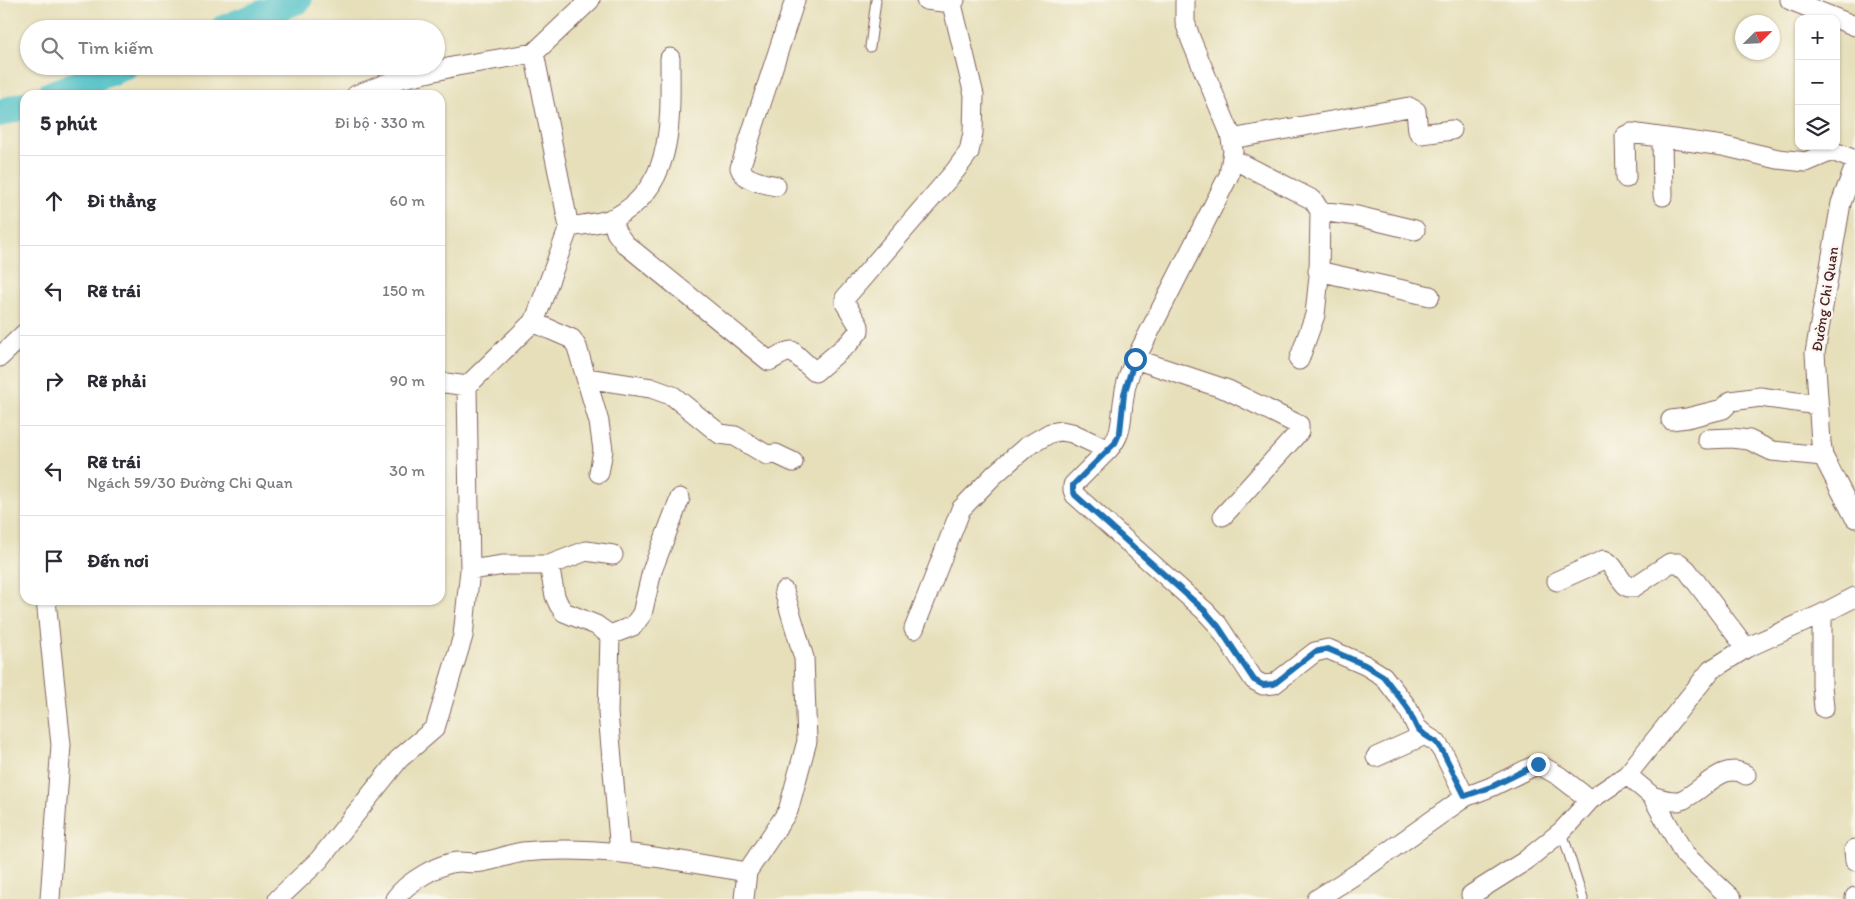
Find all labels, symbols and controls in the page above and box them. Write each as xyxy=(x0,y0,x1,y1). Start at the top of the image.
north arrow xyxy=(1735,15,1780,60)
map controls xyxy=(1795,15,1840,150)
button: + xyxy=(1795,15,1840,60)
search box xyxy=(20,20,445,75)
icon: search xyxy=(38,34,66,62)
text: Tìm kiếm xyxy=(78,36,153,59)
button: − xyxy=(1795,60,1840,105)
button: layers xyxy=(1795,105,1840,150)
text: 5 phút xyxy=(40,110,97,135)
text: Đi bộ · 330 m xyxy=(335,113,425,132)
icon: ahead xyxy=(40,187,68,215)
text: Đi thẳng xyxy=(87,189,156,212)
text: 60 m xyxy=(390,191,425,210)
street label: Đường Chi Quan xyxy=(1808,245,1842,353)
icon: left xyxy=(40,277,68,305)
text: Rẽ trái xyxy=(87,279,141,302)
text: 150 m xyxy=(382,281,425,300)
route start xyxy=(1124,348,1147,371)
icon: right xyxy=(40,367,68,395)
text: Rẽ phải xyxy=(87,369,146,392)
text: 90 m xyxy=(390,371,425,390)
text: Rẽ trái xyxy=(87,450,141,473)
icon: left xyxy=(40,457,68,485)
text: 30 m xyxy=(389,461,425,480)
text: Ngách 59/30 Đường Chi Quan xyxy=(87,473,293,492)
icon: arrive xyxy=(40,547,68,575)
text: Đến nơi xyxy=(87,549,149,572)
route end xyxy=(1527,753,1550,776)

